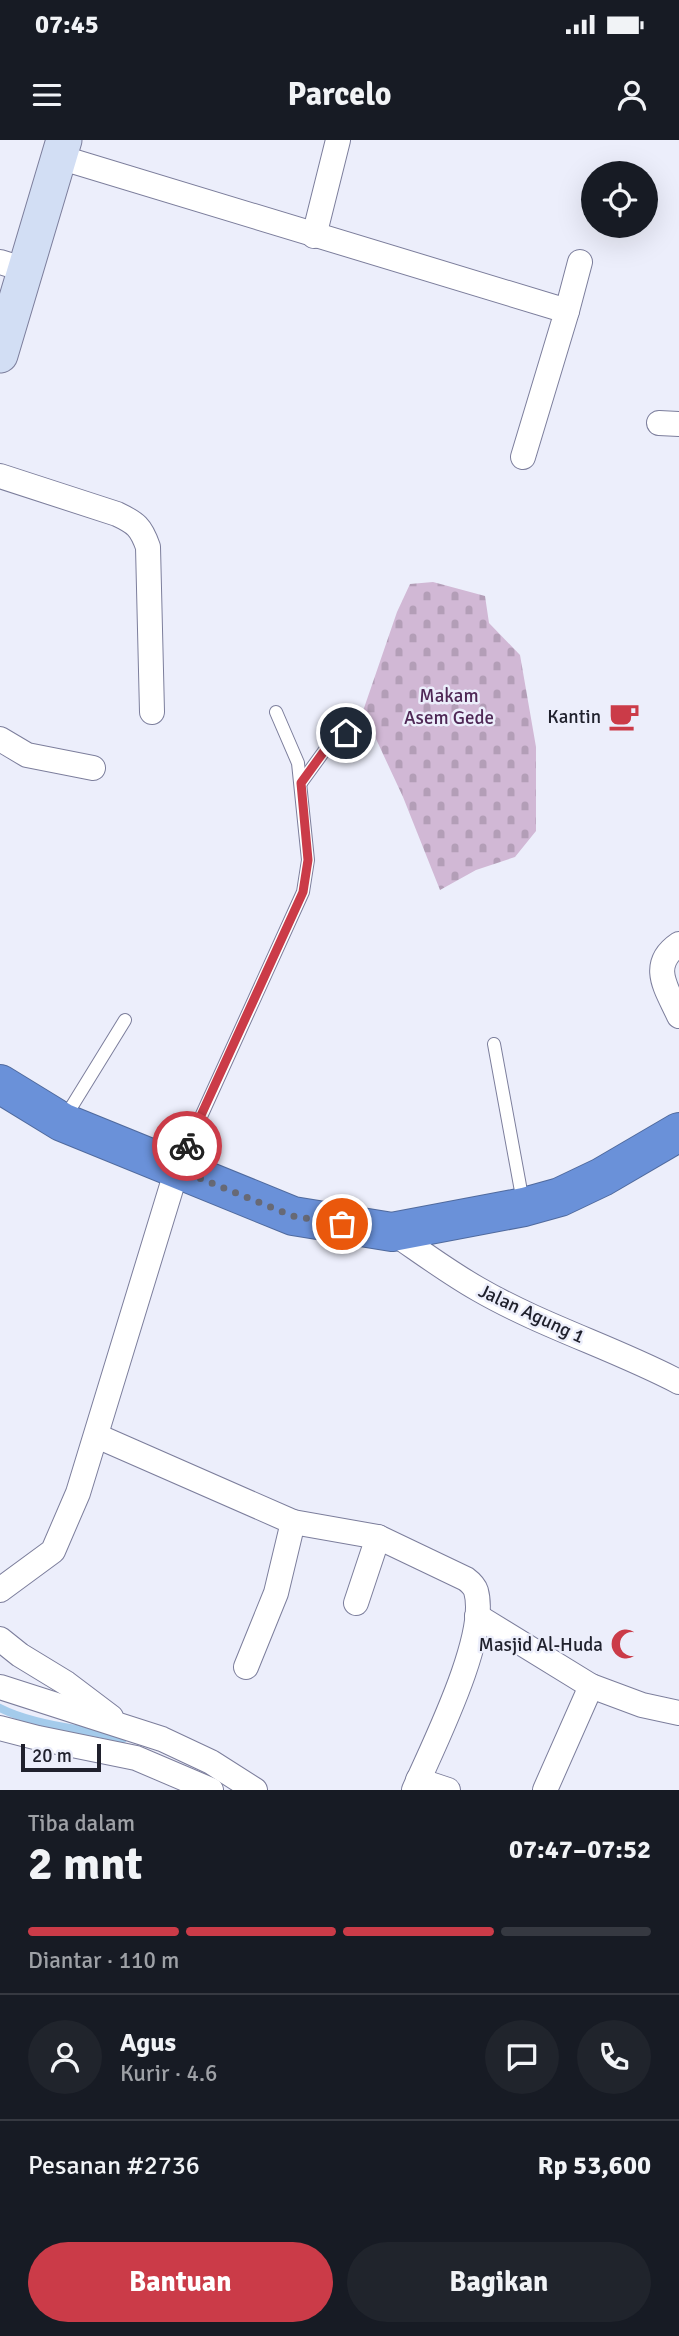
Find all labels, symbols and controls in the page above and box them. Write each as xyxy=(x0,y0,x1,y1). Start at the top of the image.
text: 07:45 xyxy=(35,9,99,41)
text: Parcelo xyxy=(287,75,392,114)
icon: menu xyxy=(28,76,66,114)
icon: person xyxy=(613,76,651,114)
map controls xyxy=(581,161,658,238)
button: locate xyxy=(581,161,658,238)
park label: Makam Asem Gede xyxy=(404,684,494,730)
cafe icon: Kantin xyxy=(607,699,641,733)
pin xyxy=(316,703,376,763)
place label: Kantin xyxy=(547,705,601,729)
icon: home xyxy=(327,714,365,752)
courier xyxy=(152,1111,222,1181)
icon: bike xyxy=(168,1127,206,1165)
pin xyxy=(312,1194,372,1254)
icon: bag xyxy=(323,1205,361,1243)
street label: Jalan Agung 1 xyxy=(475,1279,588,1349)
mosque icon: Masjid Al-Huda xyxy=(609,1627,643,1661)
place label: Masjid Al-Huda xyxy=(479,1633,603,1657)
scale bar xyxy=(21,1741,102,1773)
text: 20 m xyxy=(32,1744,72,1768)
text: Tiba dalam xyxy=(28,1809,135,1838)
text: 07:47–07:52 xyxy=(509,1834,651,1866)
text: 2 mnt xyxy=(28,1836,143,1892)
text: Diantar · 110 m xyxy=(28,1946,179,1975)
button: person xyxy=(28,2020,102,2094)
button: chat xyxy=(485,2020,559,2094)
button: phone xyxy=(577,2020,651,2094)
text: Agus xyxy=(120,2027,176,2059)
text: Kurir · 4.6 xyxy=(120,2059,217,2088)
text: Pesanan #2736 xyxy=(28,2150,200,2182)
text: Rp 53,600 xyxy=(537,2150,651,2182)
button: Bantuan xyxy=(28,2242,333,2322)
button: Bagikan xyxy=(347,2242,651,2322)

